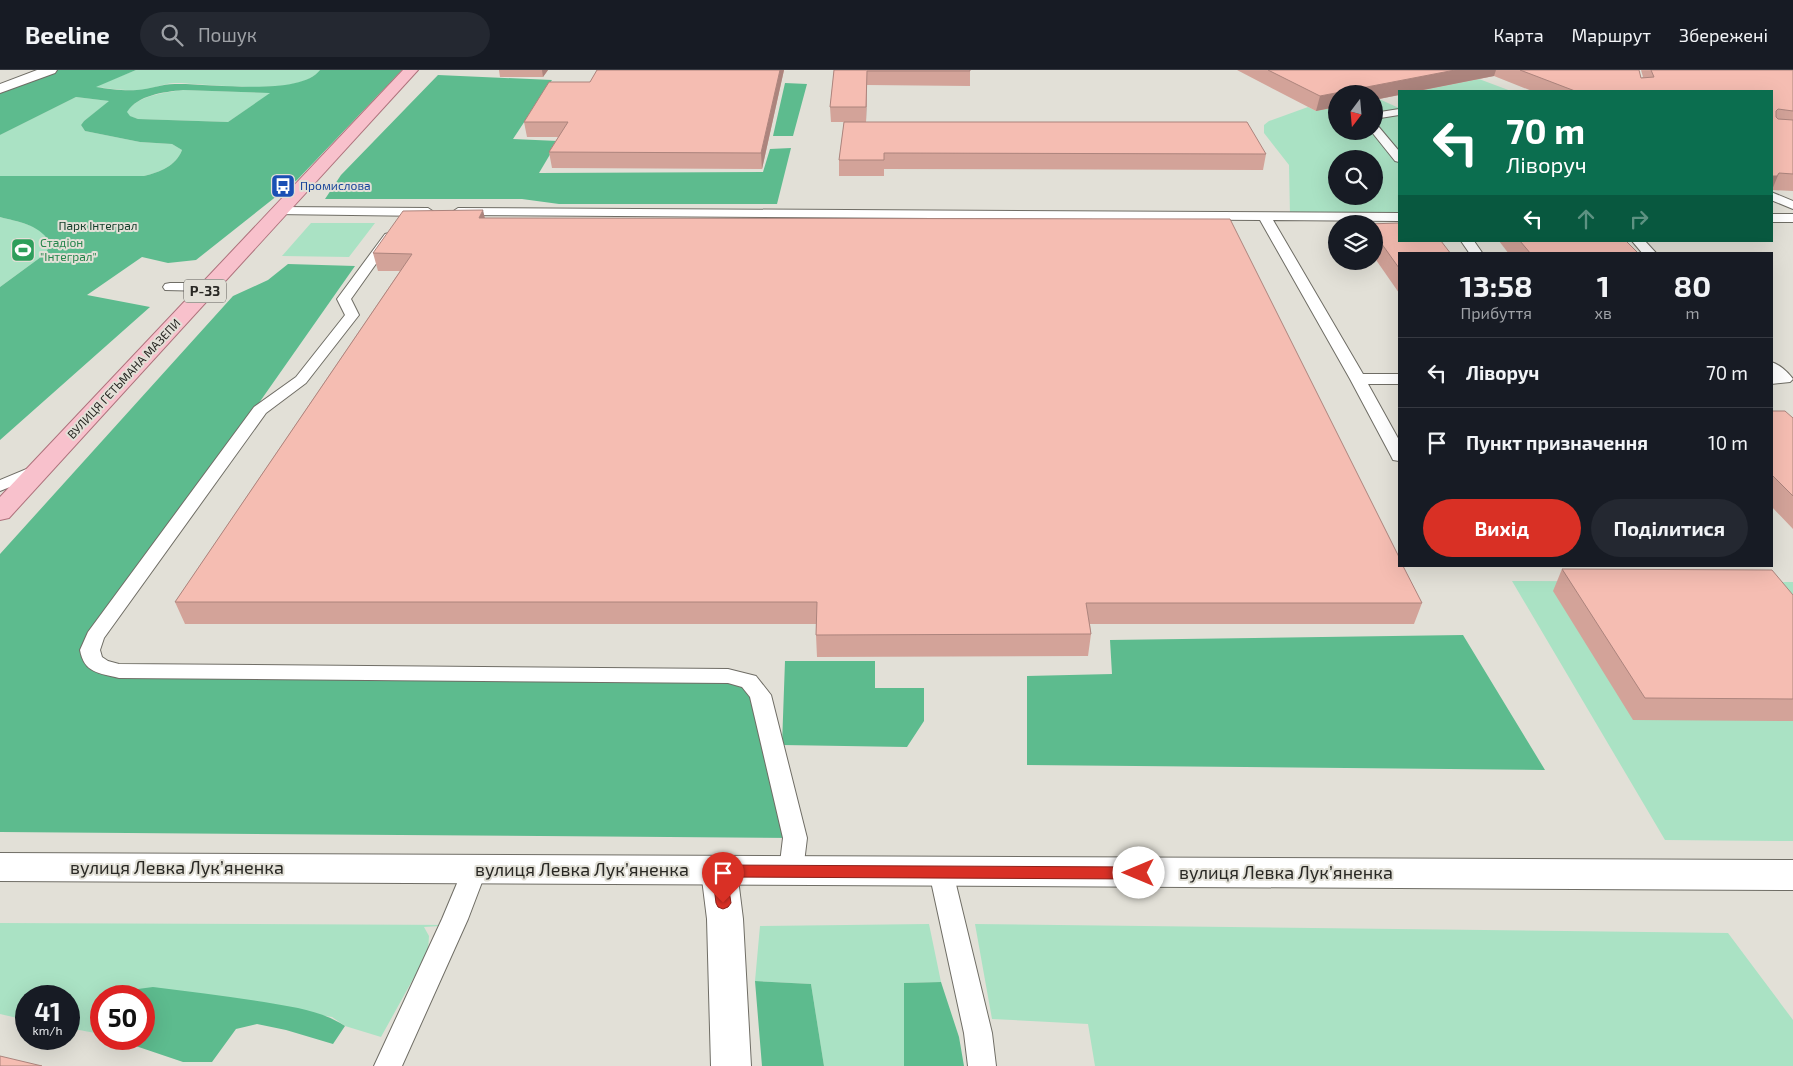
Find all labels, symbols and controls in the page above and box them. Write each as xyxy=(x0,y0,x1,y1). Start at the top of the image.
search box xyxy=(140,12,490,57)
text: Beeline xyxy=(25,20,110,49)
icon: search xyxy=(158,21,186,49)
text: Пошук xyxy=(198,23,257,46)
text: Карта xyxy=(1494,24,1544,46)
text: Маршрут xyxy=(1572,24,1651,46)
text: Збережені xyxy=(1679,24,1768,46)
north arrow xyxy=(1328,85,1382,140)
map controls xyxy=(1328,85,1383,270)
text: 70 m xyxy=(1506,109,1585,151)
icon: left xyxy=(1423,110,1488,175)
button: search xyxy=(1328,150,1383,205)
text: Ліворуч xyxy=(1506,151,1587,177)
bus stop icon: Промислова xyxy=(270,173,296,199)
place label: Промислова xyxy=(300,178,371,192)
icon: left xyxy=(1519,205,1547,233)
icon: ahead xyxy=(1572,205,1600,233)
icon: right xyxy=(1625,205,1653,233)
button: layers xyxy=(1328,215,1383,270)
park label: Парк Інтеграл xyxy=(58,218,138,232)
place label: Стадіон "Інтеграл" xyxy=(40,235,97,263)
sports icon: Стадіон "Інтеграл" xyxy=(10,237,36,263)
text: 13:58 xyxy=(1460,267,1533,303)
text: 1 xyxy=(1597,267,1610,303)
text: 80 xyxy=(1674,267,1711,303)
road number: Р-33 xyxy=(184,280,226,302)
text: Прибуття xyxy=(1461,303,1532,322)
text: хв xyxy=(1594,303,1612,322)
text: m xyxy=(1685,303,1699,322)
street label: ВУЛИЦЯ ГЕТЬМАНА МАЗЕПИ xyxy=(64,315,183,441)
icon: left xyxy=(1423,359,1451,387)
text: Ліворуч xyxy=(1466,361,1539,384)
text: 70 m xyxy=(1706,361,1748,384)
icon: arrive xyxy=(1423,429,1451,457)
text: Пункт призначення xyxy=(1466,431,1648,454)
text: 10 m xyxy=(1708,431,1748,454)
button: Вихід xyxy=(1423,499,1581,557)
button: Поділитися xyxy=(1591,499,1748,557)
position arrow xyxy=(1112,846,1164,898)
pin xyxy=(702,852,744,903)
street label: вулиця Левка Лукʼяненка xyxy=(70,856,284,878)
street label: вулиця Левка Лукʼяненка xyxy=(475,858,689,880)
icon: arrive xyxy=(709,859,737,887)
street label: вулиця Левка Лукʼяненка xyxy=(1179,861,1393,883)
speed limit sign: 50 xyxy=(90,985,155,1050)
text: 41 xyxy=(34,996,61,1026)
text: km/h xyxy=(33,1023,62,1037)

